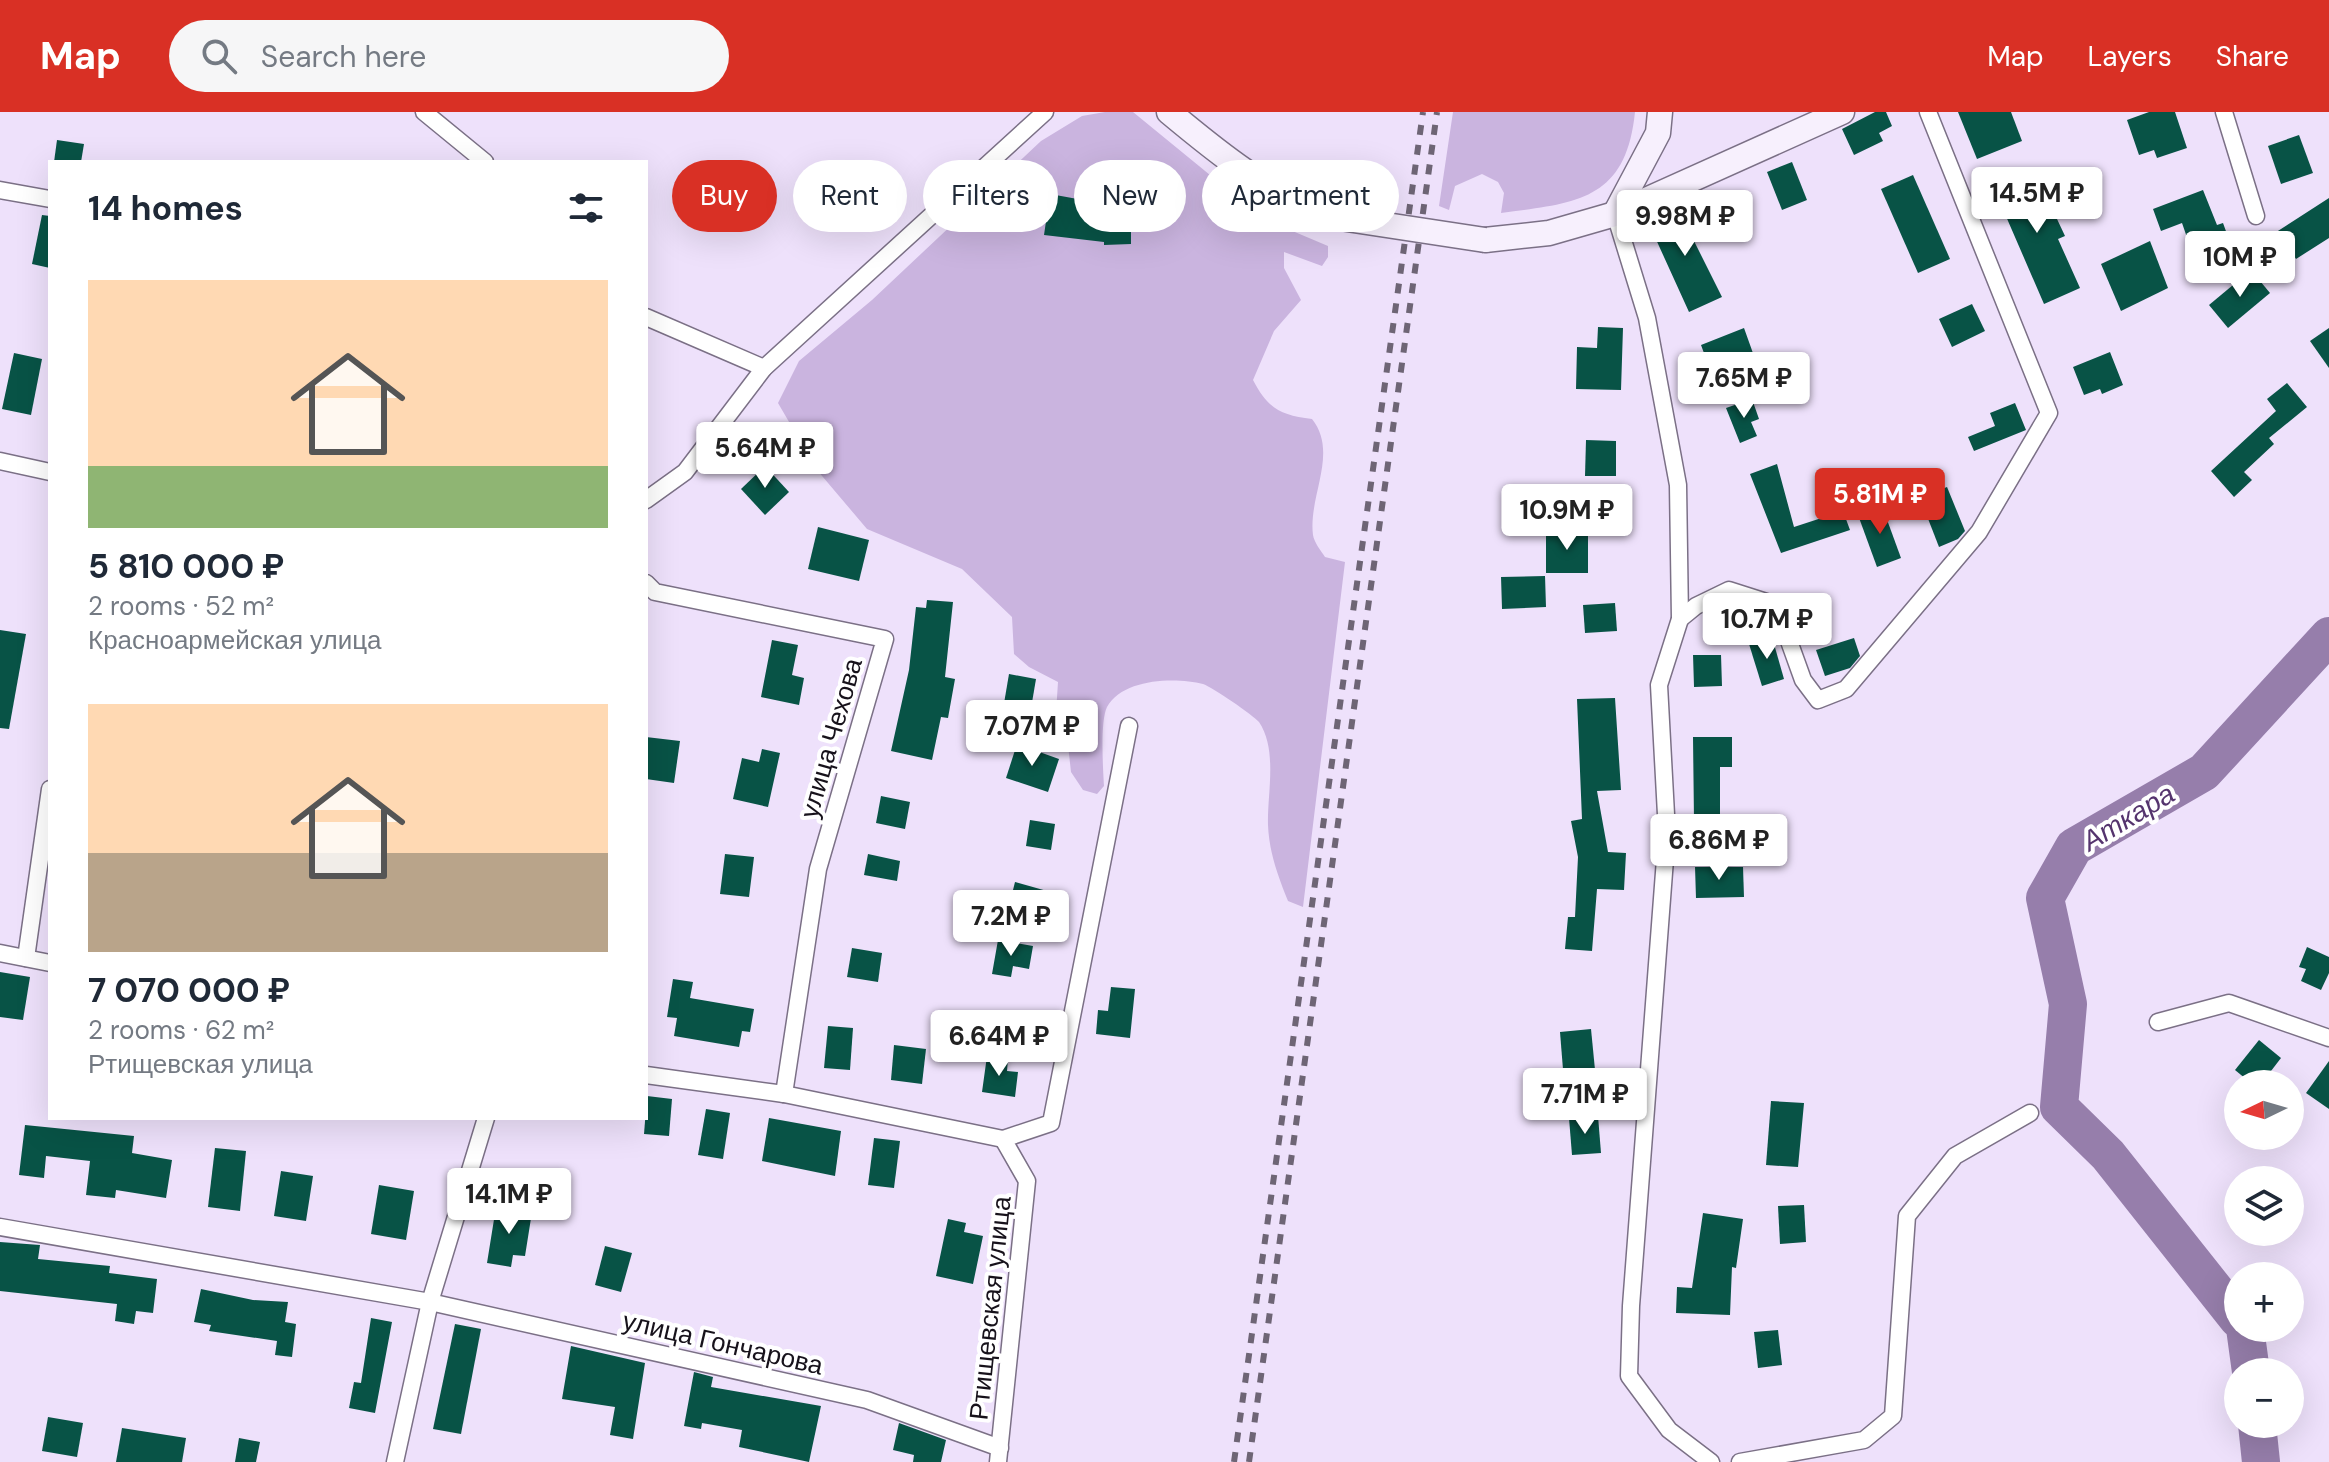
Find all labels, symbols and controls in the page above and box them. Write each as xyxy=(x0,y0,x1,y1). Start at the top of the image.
search box xyxy=(169,20,729,92)
text: Map xyxy=(40,31,121,81)
icon: search xyxy=(197,34,241,78)
text: Search here xyxy=(261,37,426,76)
text: Map xyxy=(1987,38,2044,75)
text: Layers xyxy=(2088,38,2172,75)
text: Share xyxy=(2216,38,2289,75)
chip: Buy xyxy=(672,160,777,232)
chip: Rent xyxy=(793,160,907,232)
chip: Filters xyxy=(923,160,1058,232)
chip: New xyxy=(1074,160,1186,232)
chip: Apartment xyxy=(1202,160,1399,232)
pin: 14.5M ₽ xyxy=(1963,167,2111,235)
text: 14.5M ₽ xyxy=(1989,176,2085,210)
text: 14 homes xyxy=(88,186,243,231)
icon: filters xyxy=(564,186,608,230)
pin: 9.98M ₽ xyxy=(1611,190,1759,258)
text: 9.98M ₽ xyxy=(1635,199,1735,233)
pin: 10M ₽ xyxy=(2184,231,2296,299)
text: 10M ₽ xyxy=(2203,240,2277,274)
icon: home xyxy=(276,332,420,476)
pin: 7.65M ₽ xyxy=(1670,352,1818,420)
text: 7.65M ₽ xyxy=(1696,361,1792,395)
pin: 5.64M ₽ xyxy=(691,422,839,490)
text: 5.64M ₽ xyxy=(714,431,816,465)
pin: 5.81M ₽ xyxy=(1806,468,1954,536)
text: 5.81M ₽ xyxy=(1833,477,1927,511)
pin: 10.9M ₽ xyxy=(1493,484,1641,552)
text: 10.9M ₽ xyxy=(1519,493,1615,527)
text: 5 810 000 ₽ xyxy=(88,544,284,589)
text: 2 rooms · 52 m² xyxy=(88,589,274,623)
pin: 10.7M ₽ xyxy=(1693,593,1841,661)
text: 10.7M ₽ xyxy=(1721,602,1813,636)
text: Красноармейская улица xyxy=(88,623,382,657)
street label: улица Чехова xyxy=(792,654,870,822)
pin: 7.07M ₽ xyxy=(958,700,1106,768)
text: 7.07M ₽ xyxy=(984,709,1080,743)
icon: home xyxy=(276,756,420,900)
water label: Аткара xyxy=(2073,775,2181,861)
pin: 6.86M ₽ xyxy=(1645,814,1793,882)
text: 6.86M ₽ xyxy=(1668,823,1770,857)
pin: 7.2M ₽ xyxy=(946,890,1076,958)
text: 7.2M ₽ xyxy=(971,899,1051,933)
text: 7 070 000 ₽ xyxy=(88,968,290,1013)
pin: 6.64M ₽ xyxy=(925,1010,1073,1078)
text: 2 rooms · 62 m² xyxy=(88,1013,274,1047)
text: 6.64M ₽ xyxy=(949,1019,1049,1053)
text: Ртищевская улица xyxy=(88,1047,313,1081)
pin: 7.71M ₽ xyxy=(1511,1068,1659,1136)
north arrow xyxy=(2224,1070,2304,1150)
map controls xyxy=(2224,1070,2304,1438)
text: 7.71M ₽ xyxy=(1541,1077,1629,1111)
button: layers xyxy=(2224,1166,2304,1246)
pin: 14.1M ₽ xyxy=(435,1168,583,1236)
text: 14.1M ₽ xyxy=(465,1177,553,1211)
street label: Ртищевская улица xyxy=(961,1194,1019,1422)
button: + xyxy=(2224,1262,2304,1342)
street label: улица Гончарова xyxy=(620,1303,827,1383)
button: − xyxy=(2224,1358,2304,1438)

